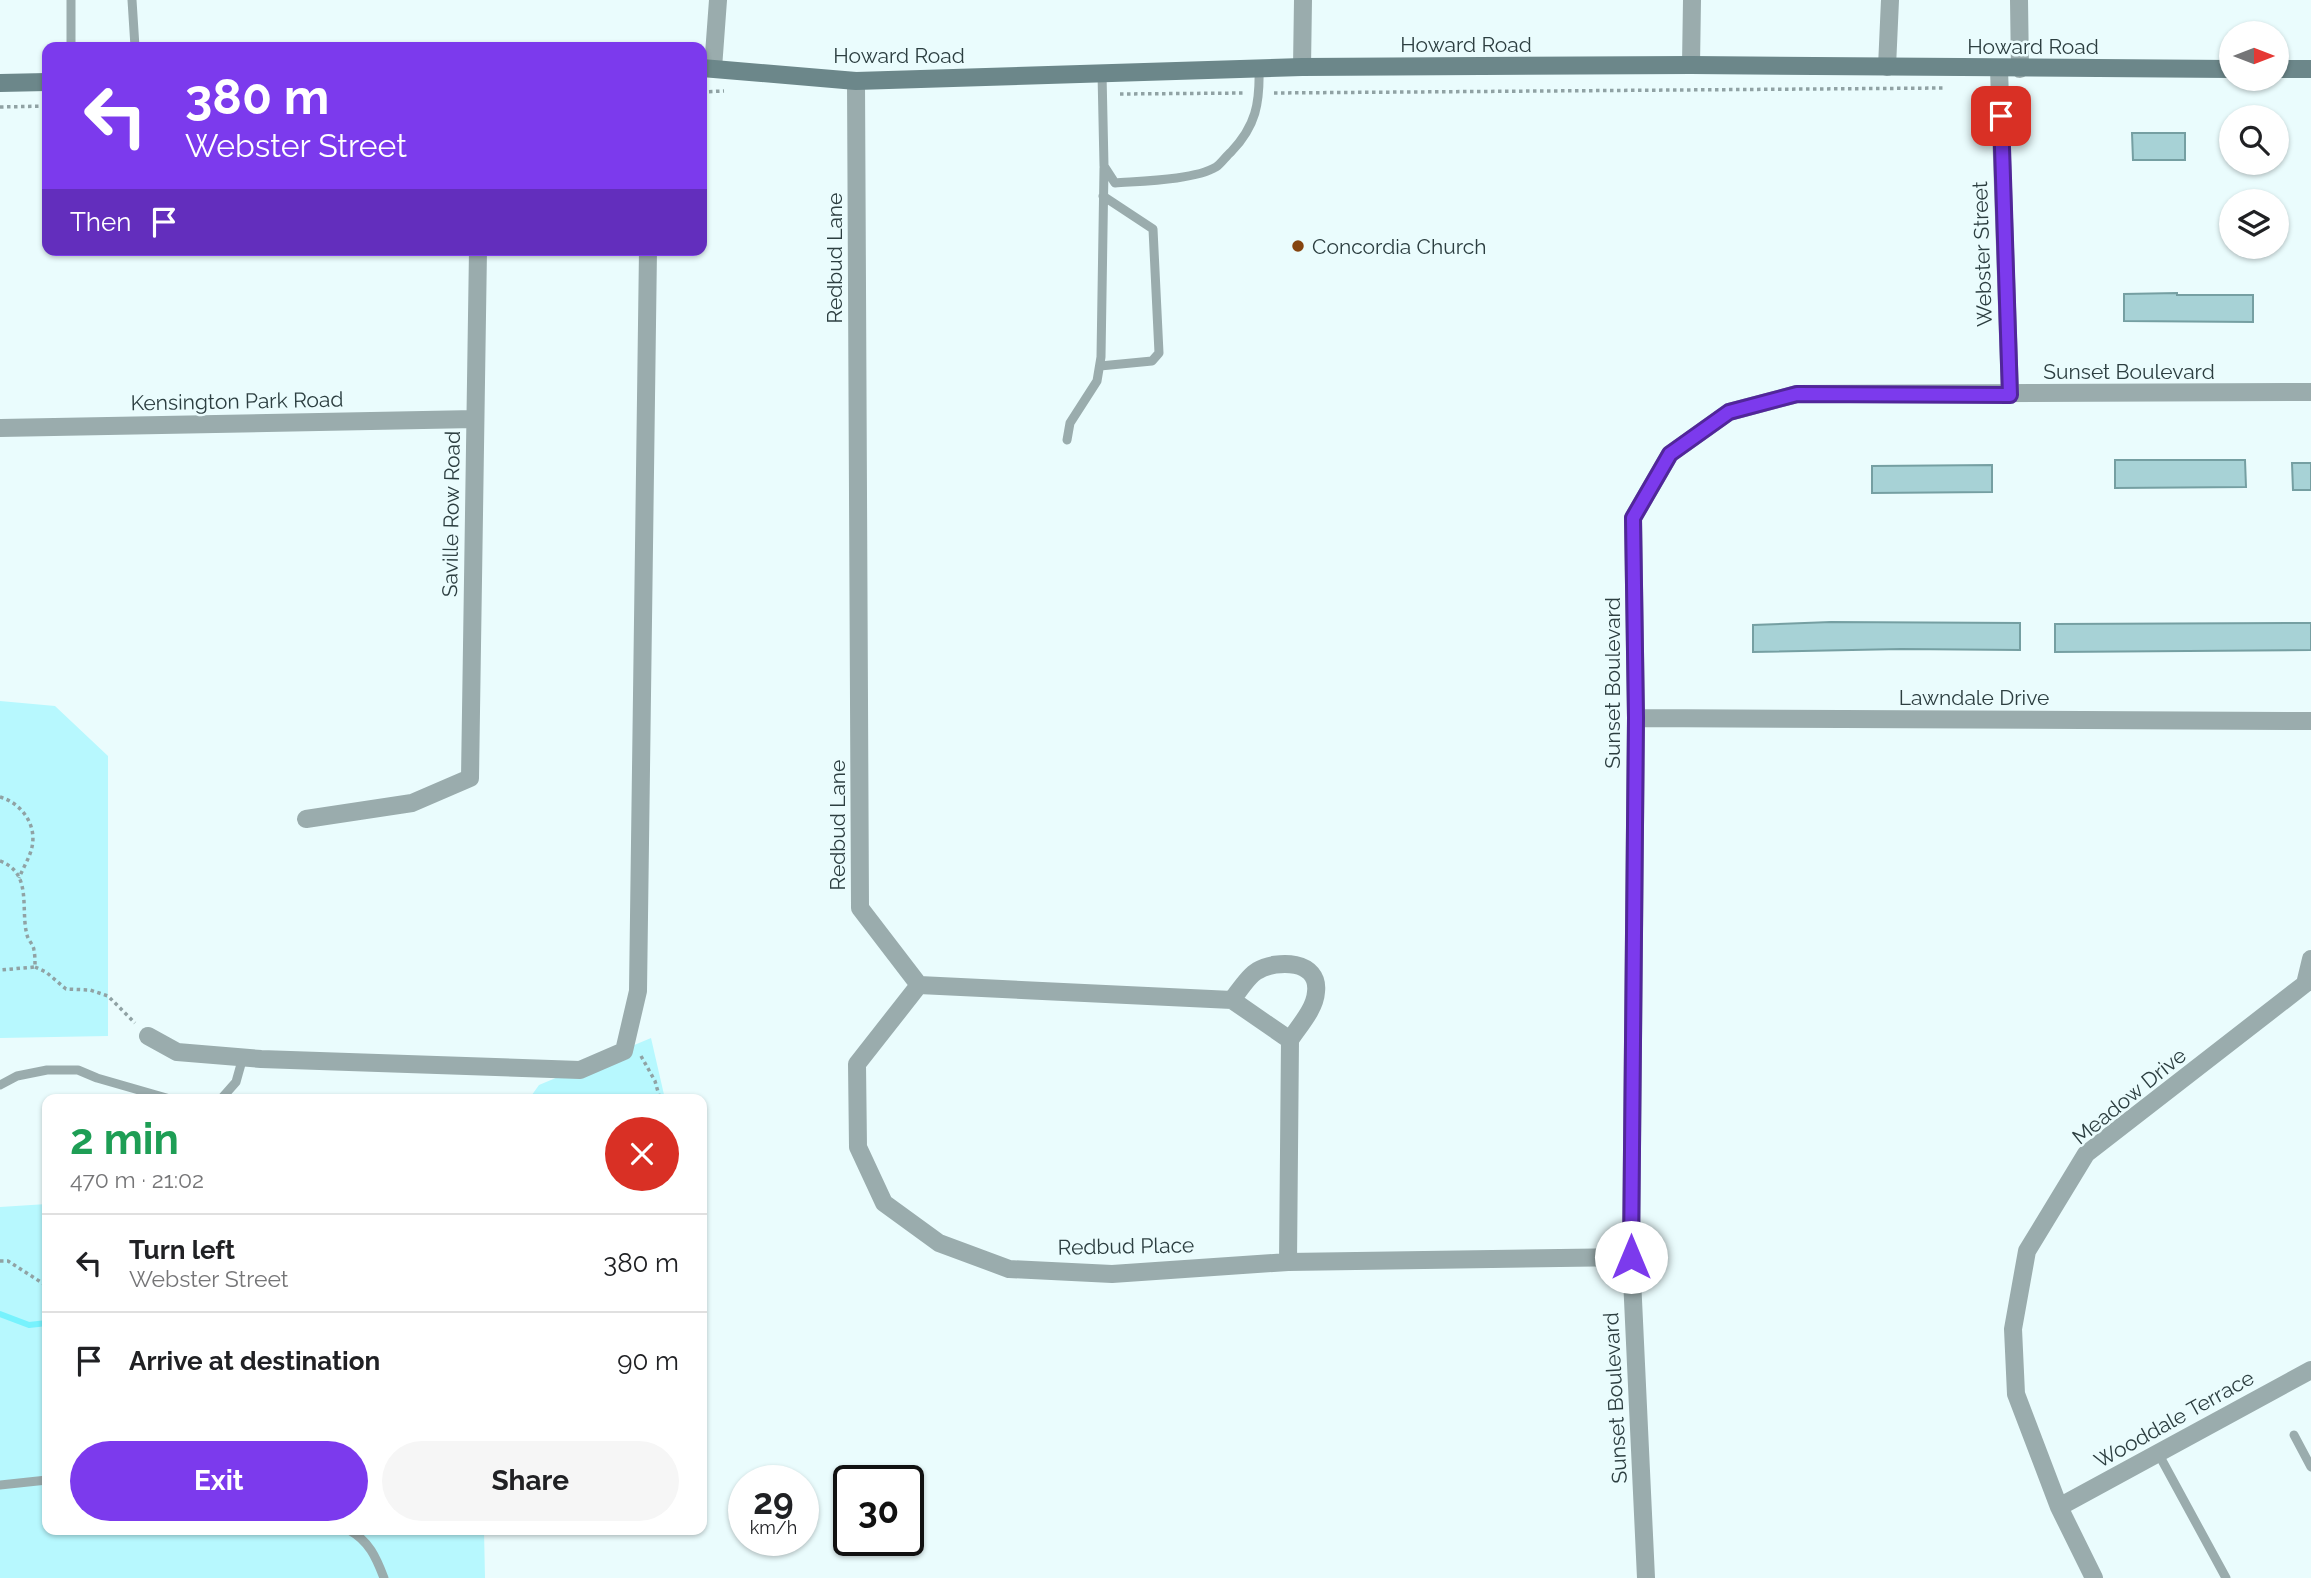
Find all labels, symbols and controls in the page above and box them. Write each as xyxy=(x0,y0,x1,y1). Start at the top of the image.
north arrow xyxy=(2219,21,2289,91)
map controls xyxy=(2219,21,2289,259)
street label: Howard Road xyxy=(1400,32,1532,57)
street label: Howard Road xyxy=(1967,34,2099,59)
street label: Howard Road xyxy=(833,43,965,68)
text: 380 m xyxy=(185,68,329,125)
icon: left xyxy=(70,70,161,161)
pin xyxy=(1971,86,2031,146)
icon: arrive xyxy=(1982,97,2020,135)
button: search xyxy=(2219,105,2289,175)
text: Webster Street xyxy=(185,127,407,164)
street label: Webster Street xyxy=(1967,181,1997,327)
button: layers xyxy=(2219,189,2289,259)
street label: Redbud Lane xyxy=(822,193,847,323)
icon: arrive xyxy=(145,203,183,241)
text: Then xyxy=(70,207,131,237)
place label: Concordia Church xyxy=(1312,234,1487,259)
marker: Concordia Church xyxy=(1290,238,1306,254)
street label: Sunset Boulevard xyxy=(2043,359,2215,384)
street label: Kensington Park Road xyxy=(130,387,344,415)
street label: Saville Row Road xyxy=(437,431,465,597)
street label: Sunset Boulevard xyxy=(1600,597,1625,769)
street label: Lawndale Drive xyxy=(1899,685,2049,710)
street label: Redbud Lane xyxy=(825,760,850,890)
street label: Meadow Drive xyxy=(2067,1043,2191,1149)
text: 2 min xyxy=(70,1115,179,1164)
button: close xyxy=(605,1117,679,1191)
text: 470 m · 21:02 xyxy=(70,1166,204,1193)
position arrow xyxy=(1594,1220,1668,1294)
street label: Redbud Place xyxy=(1058,1232,1194,1260)
text: Turn left xyxy=(129,1235,235,1265)
icon: left xyxy=(70,1244,108,1282)
text: 380 m xyxy=(603,1248,679,1278)
text: Webster Street xyxy=(129,1265,289,1292)
street label: Sunset Boulevard xyxy=(1598,1312,1632,1484)
icon: arrive xyxy=(70,1342,108,1380)
text: Arrive at destination xyxy=(129,1346,380,1376)
text: 90 m xyxy=(617,1346,679,1376)
street label: Wooddale Terrace xyxy=(2090,1365,2258,1473)
button: Exit xyxy=(70,1441,368,1521)
button: Share xyxy=(382,1441,679,1521)
speed limit sign: 30 xyxy=(833,1465,924,1556)
text: 29 xyxy=(753,1481,794,1522)
text: km/h xyxy=(750,1517,797,1538)

